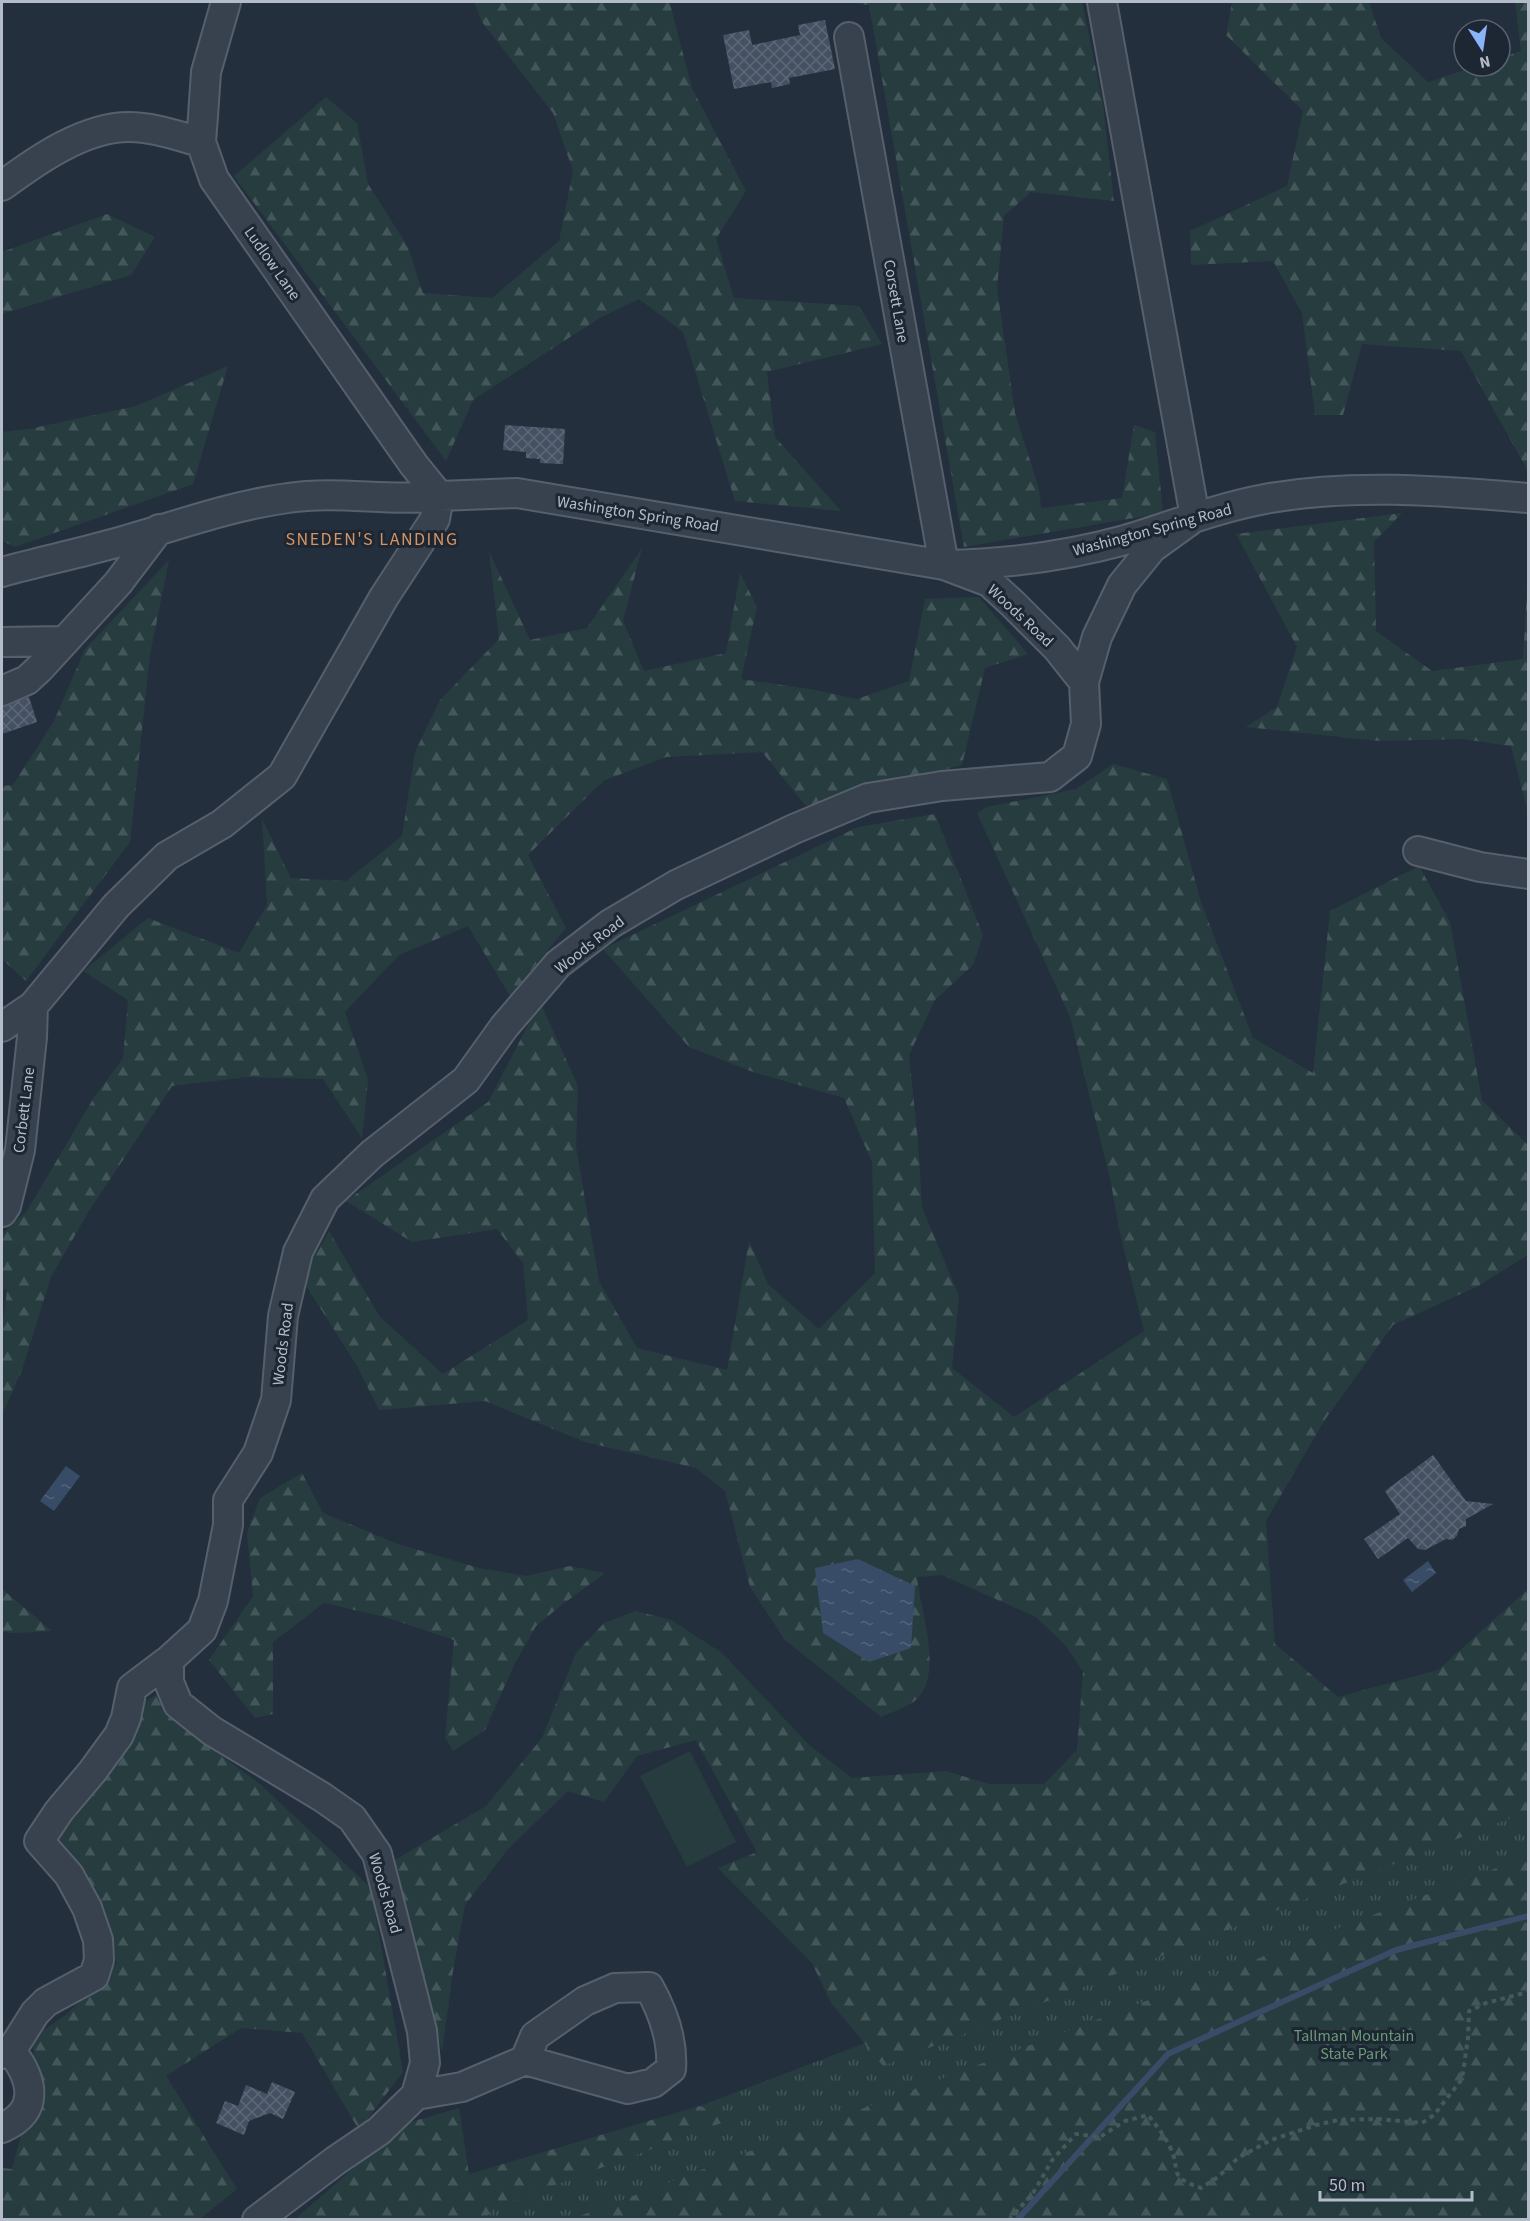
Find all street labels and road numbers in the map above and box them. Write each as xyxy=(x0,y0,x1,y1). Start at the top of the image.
street label: Ludlow Lane xyxy=(239,222,306,305)
street label: Corsett Lane xyxy=(878,258,914,345)
street label: Washington Spring Road xyxy=(555,490,720,538)
street label: Washington Spring Road xyxy=(1070,498,1234,562)
street label: Woods Road xyxy=(982,579,1058,652)
street label: Woods Road xyxy=(550,911,629,979)
street label: Corbett Lane xyxy=(8,1066,40,1154)
street label: Woods Road xyxy=(267,1302,299,1387)
street label: Woods Road xyxy=(363,1850,407,1936)

